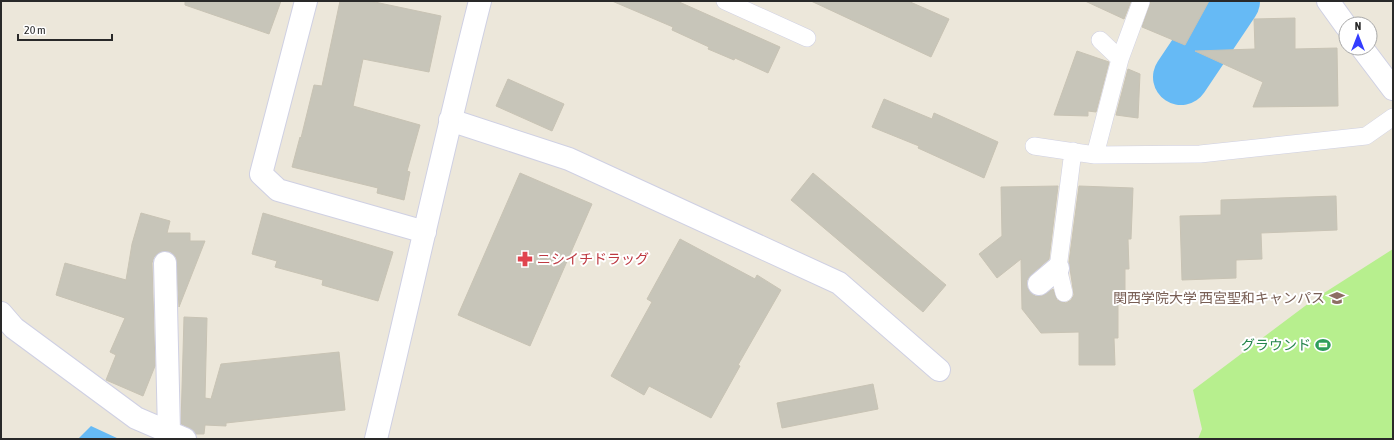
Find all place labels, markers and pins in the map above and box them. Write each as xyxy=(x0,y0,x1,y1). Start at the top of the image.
pharmacy icon: ニシイチドラッグ xyxy=(516,250,534,268)
place label: ニシイチドラッグ xyxy=(537,251,649,267)
school or university icon: 関西学院大学 西宮聖和キャンパス xyxy=(1328,289,1346,307)
place label: 関西学院大学 西宮聖和キャンパス xyxy=(1113,290,1325,306)
sports icon: グラウンド xyxy=(1314,336,1332,354)
place label: グラウンド xyxy=(1241,337,1311,353)

